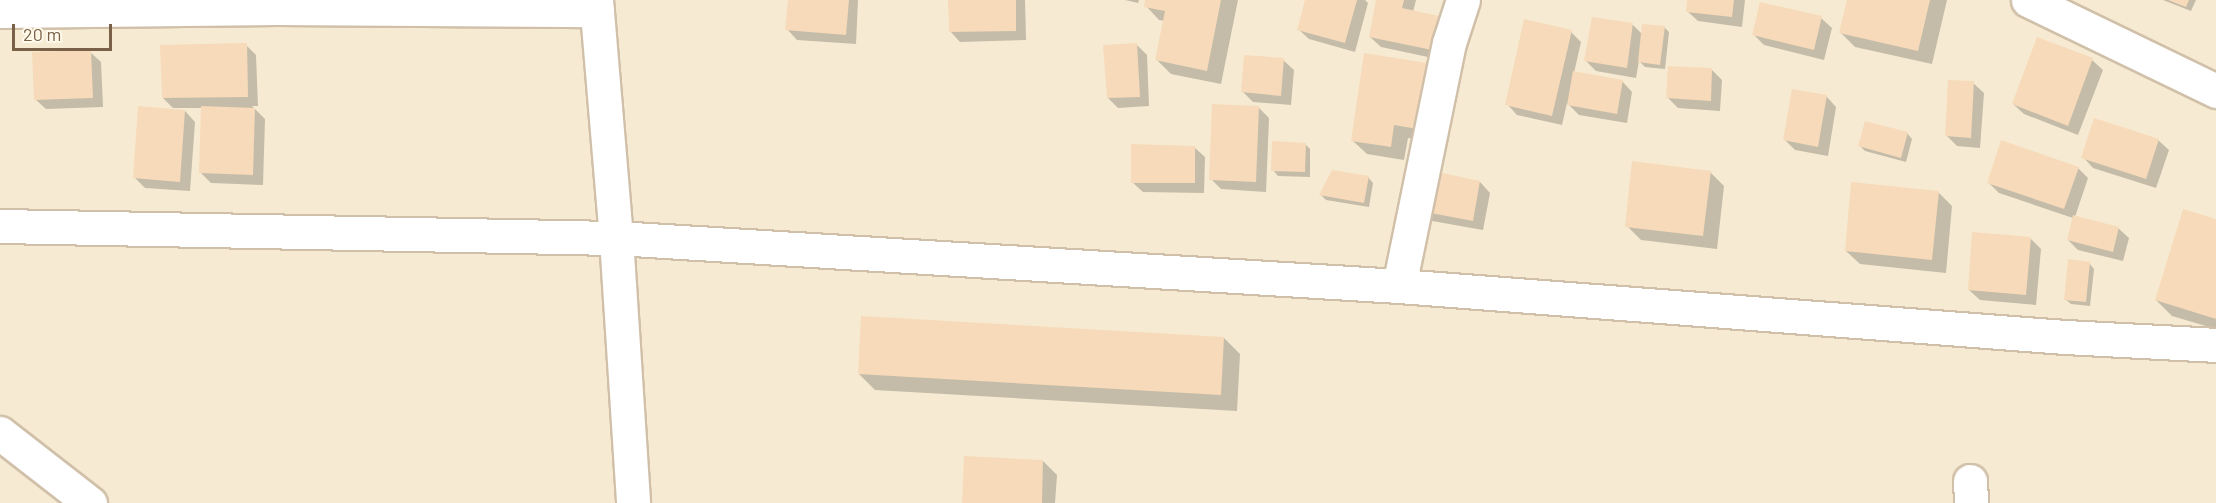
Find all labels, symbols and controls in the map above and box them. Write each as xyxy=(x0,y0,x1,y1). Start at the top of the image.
scale bar xyxy=(15,12,116,50)
text: 20 m xyxy=(23,23,61,45)

